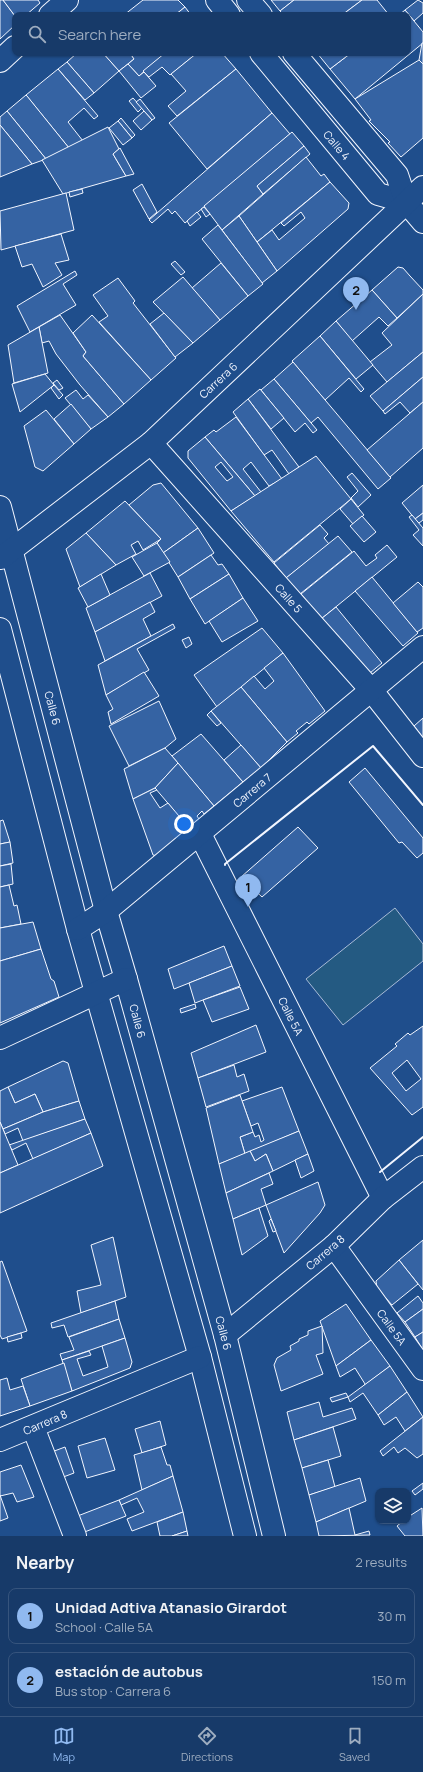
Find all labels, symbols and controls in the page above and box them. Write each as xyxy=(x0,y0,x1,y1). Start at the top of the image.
search box xyxy=(12,12,411,56)
icon: search xyxy=(26,23,48,45)
text: Search here xyxy=(58,24,141,45)
street label: Calle 4 xyxy=(320,127,354,163)
pin: 2 xyxy=(343,277,369,310)
street label: Carrera 6 xyxy=(196,358,240,402)
street label: Calle 5 xyxy=(272,580,306,616)
street label: Calle 6 xyxy=(41,689,65,727)
street label: Carrera 7 xyxy=(230,770,274,810)
your location xyxy=(174,814,194,834)
pin: 1 xyxy=(235,874,261,907)
street label: Calle 5A xyxy=(275,994,307,1038)
street label: Calle 6 xyxy=(126,1002,150,1040)
street label: Carrera 8 xyxy=(302,1231,348,1273)
street label: Calle 5A xyxy=(374,1306,410,1348)
street label: Calle 6 xyxy=(212,1314,236,1352)
street label: Carrera 8 xyxy=(21,1406,69,1438)
map controls xyxy=(375,1488,411,1524)
button: layers xyxy=(375,1488,411,1524)
text: Nearby xyxy=(16,1551,74,1574)
text: 2 results xyxy=(355,1553,407,1571)
text: Unidad Adtiva Atanasio Girardot xyxy=(55,1597,287,1618)
text: 1 xyxy=(27,1607,33,1625)
text: 30 m xyxy=(377,1607,406,1625)
text: School · Calle 5A xyxy=(55,1618,153,1636)
text: estación de autobus xyxy=(55,1661,203,1682)
text: 2 xyxy=(26,1671,34,1689)
text: 150 m xyxy=(372,1671,406,1689)
text: Bus stop · Carrera 6 xyxy=(55,1682,171,1700)
tab: Map xyxy=(53,1725,75,1764)
tab: Directions xyxy=(181,1725,233,1764)
tab: Saved xyxy=(339,1725,370,1764)

